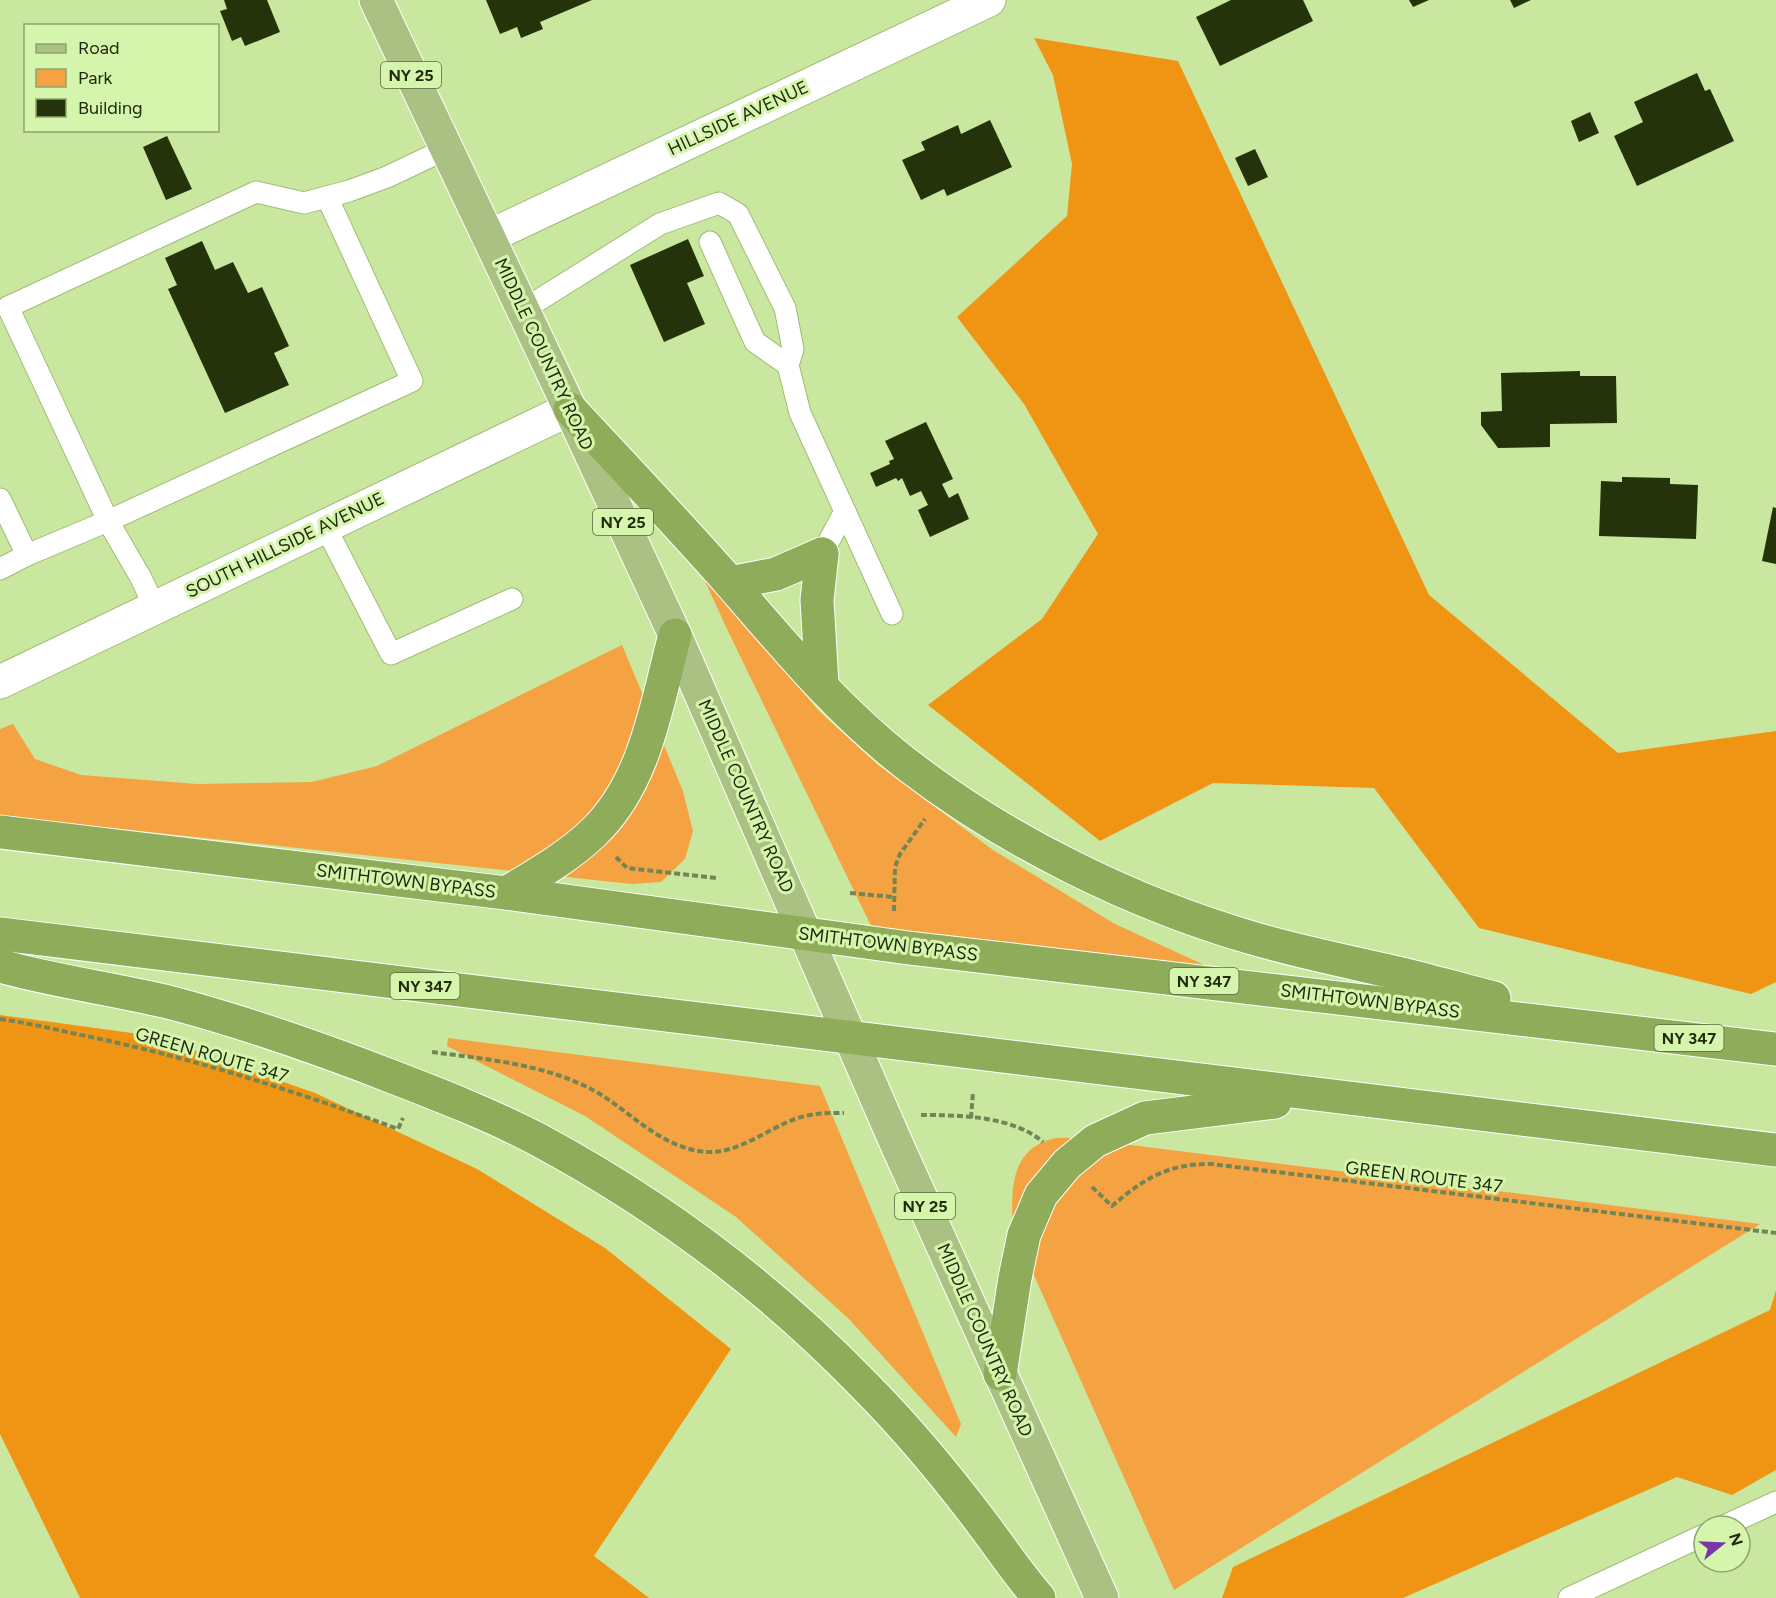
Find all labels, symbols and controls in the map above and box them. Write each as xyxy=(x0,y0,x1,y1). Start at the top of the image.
legend xyxy=(24,24,219,132)
text: Road xyxy=(78,37,119,59)
road number: NY 25 xyxy=(381,62,441,88)
text: Park xyxy=(78,67,113,89)
street label: HILLSIDE AVENUE xyxy=(664,76,812,160)
text: Building xyxy=(78,97,143,119)
street label: MIDDLE COUNTRY ROAD xyxy=(490,255,598,453)
street label: SOUTH HILLSIDE AVENUE xyxy=(182,487,388,603)
road number: NY 25 xyxy=(593,509,653,535)
street label: MIDDLE COUNTRY ROAD xyxy=(693,696,799,896)
street label: SMITHTOWN BYPASS xyxy=(315,859,497,903)
street label: SMITHTOWN BYPASS xyxy=(797,922,979,966)
road number: NY 347 xyxy=(1170,968,1238,994)
road number: NY 347 xyxy=(390,973,460,999)
street label: SMITHTOWN BYPASS xyxy=(1279,979,1461,1023)
street label: GREEN ROUTE 347 xyxy=(133,1023,291,1087)
road number: NY 347 xyxy=(1654,1025,1724,1051)
street label: GREEN ROUTE 347 xyxy=(1344,1156,1504,1198)
road number: NY 25 xyxy=(895,1193,955,1219)
street label: MIDDLE COUNTRY ROAD xyxy=(932,1240,1038,1440)
north arrow xyxy=(1692,1514,1752,1574)
text: N xyxy=(1725,1531,1747,1548)

